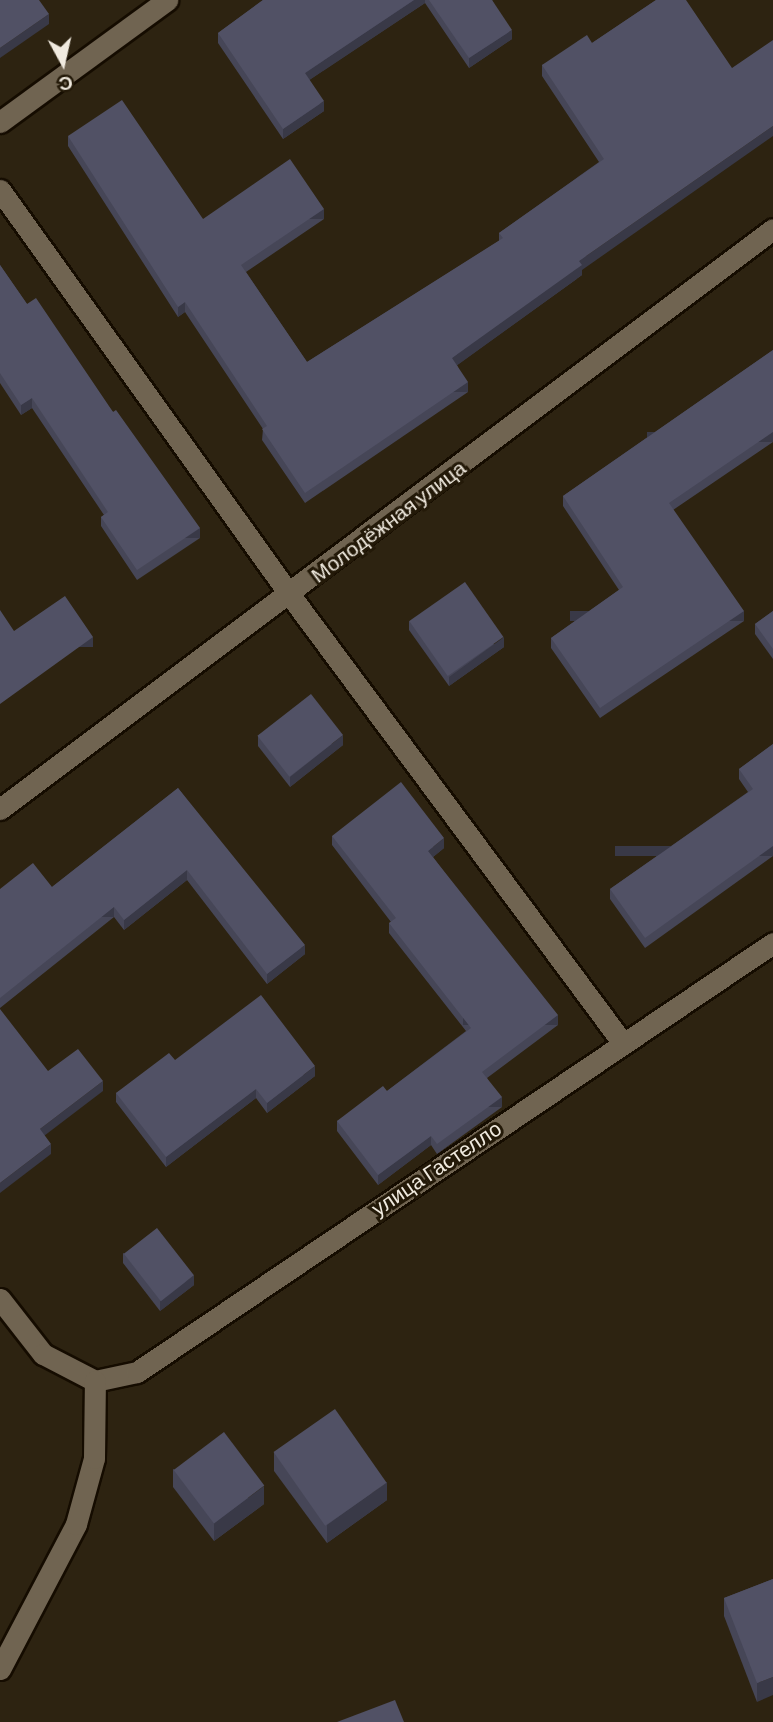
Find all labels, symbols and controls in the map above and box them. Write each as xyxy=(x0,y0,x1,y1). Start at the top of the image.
north arrow xyxy=(28,28,98,98)
text: С xyxy=(58,72,74,97)
street label: Молодёжная улица xyxy=(306,455,470,587)
street label: улица Гастелло xyxy=(366,1115,506,1221)

